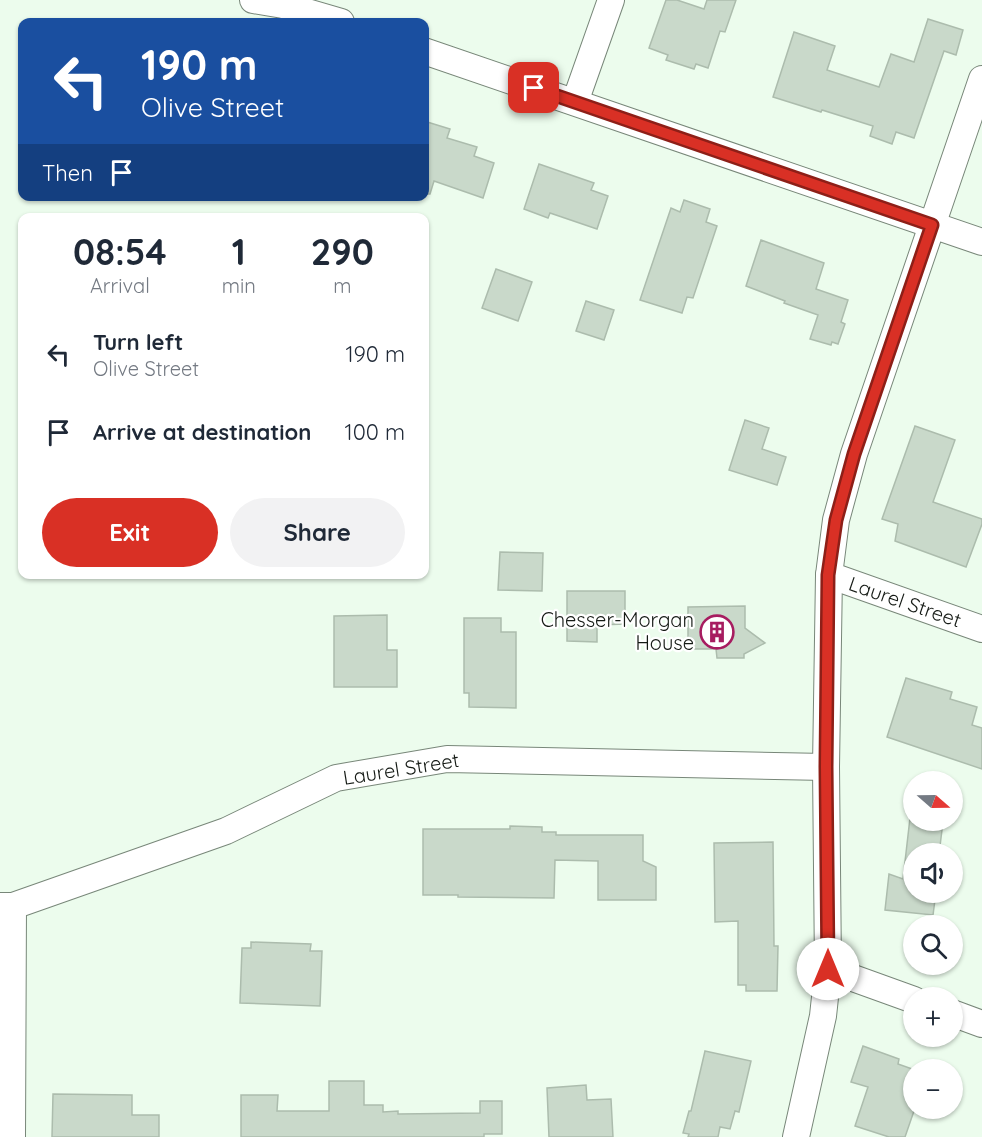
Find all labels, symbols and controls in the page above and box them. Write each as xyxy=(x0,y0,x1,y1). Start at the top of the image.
text: 190 m xyxy=(141,38,257,91)
icon: left xyxy=(42,42,120,120)
pin xyxy=(508,62,559,113)
icon: arrive xyxy=(517,71,550,104)
text: Olive Street xyxy=(141,90,284,124)
icon: arrive xyxy=(105,156,138,189)
text: Then xyxy=(42,159,93,187)
text: 08:54 xyxy=(73,229,167,274)
text: 1 xyxy=(232,229,246,274)
text: 290 xyxy=(311,229,374,274)
text: Arrival xyxy=(90,273,150,298)
text: min xyxy=(222,273,256,298)
text: m xyxy=(333,273,352,298)
text: Turn left xyxy=(93,328,183,356)
icon: left xyxy=(42,338,75,371)
text: 190 m xyxy=(345,340,405,368)
text: Olive Street xyxy=(93,356,199,381)
icon: arrive xyxy=(42,416,75,449)
text: Arrive at destination xyxy=(93,418,311,446)
text: 100 m xyxy=(345,418,405,446)
button: Exit xyxy=(42,498,218,567)
button: Share xyxy=(230,498,405,567)
street label: Laurel Street xyxy=(846,571,965,632)
place label: Chesser-Morgan House xyxy=(541,607,694,655)
building icon: Chesser-Morgan House xyxy=(699,614,735,650)
street label: Laurel Street xyxy=(341,747,461,790)
north arrow xyxy=(903,771,963,831)
map controls xyxy=(903,771,963,1119)
button: sound xyxy=(903,843,963,903)
button: search xyxy=(903,915,963,975)
position arrow xyxy=(796,937,860,1001)
button: + xyxy=(903,987,963,1047)
button: − xyxy=(903,1059,963,1119)

